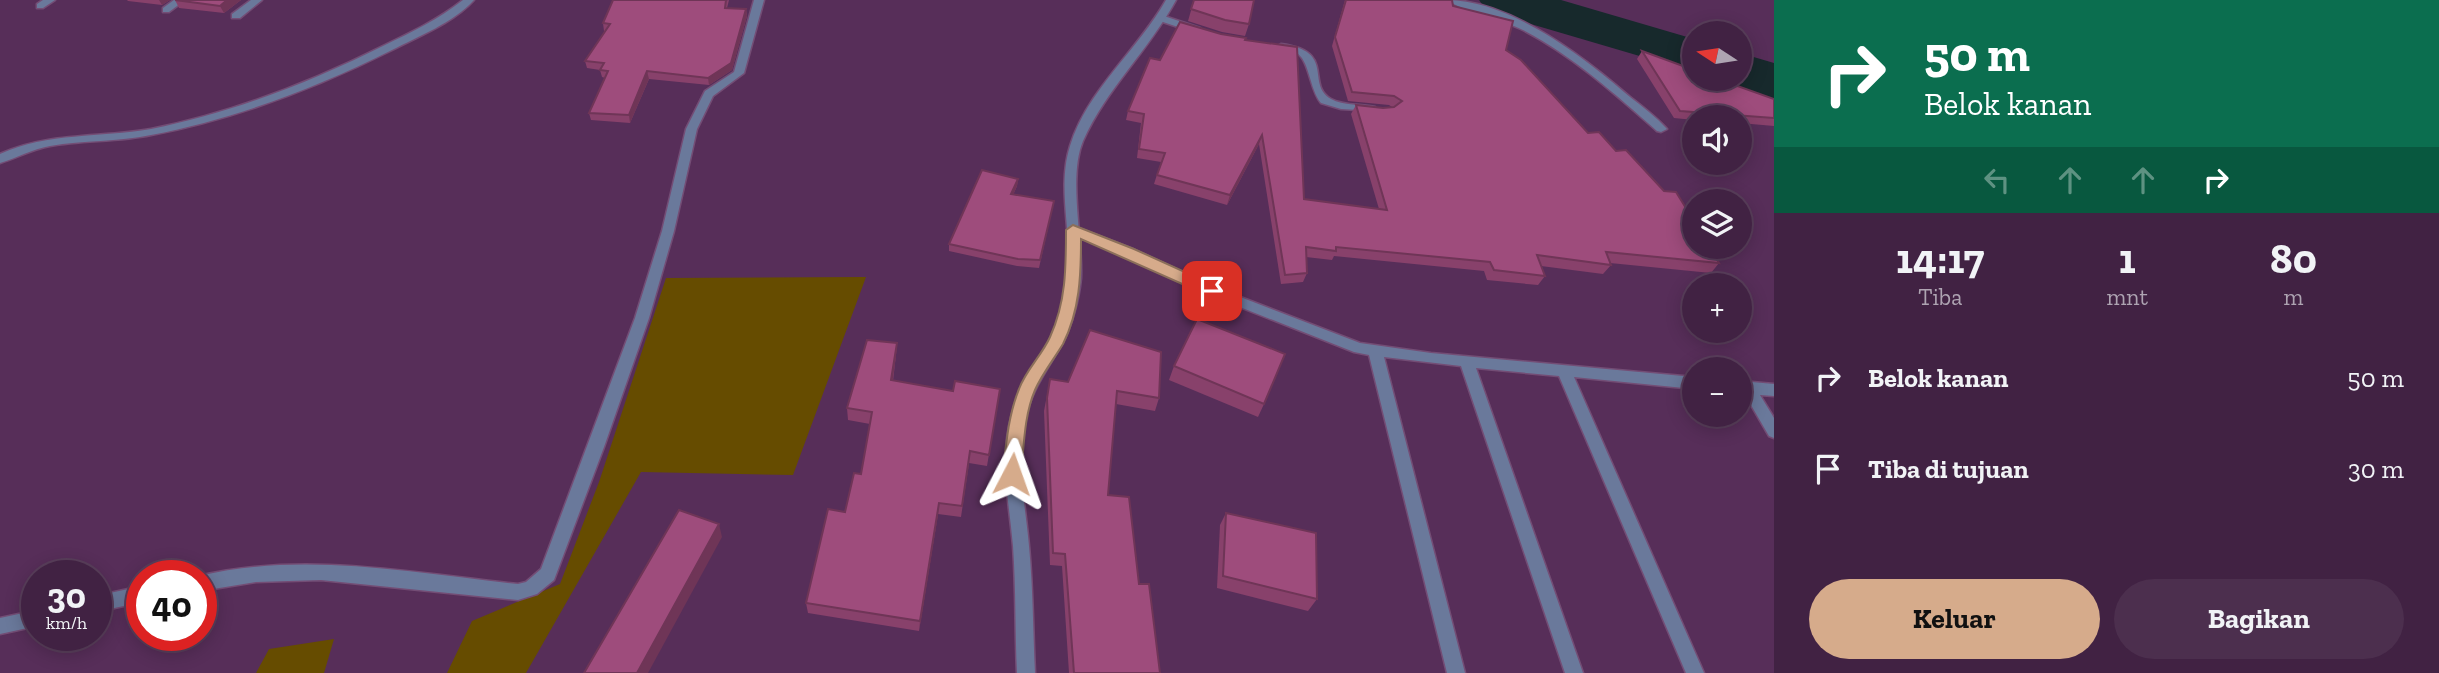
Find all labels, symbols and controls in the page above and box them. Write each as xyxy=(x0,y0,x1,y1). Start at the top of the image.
north arrow xyxy=(1682,21,1752,91)
map controls xyxy=(1682,21,1752,427)
text: 50 m xyxy=(1924,25,2030,84)
icon: right xyxy=(1809,28,1900,119)
text: Belok kanan xyxy=(1924,85,2091,123)
button: sound xyxy=(1682,105,1752,175)
icon: left xyxy=(1978,161,2016,199)
icon: ahead xyxy=(2051,161,2089,199)
icon: ahead xyxy=(2124,161,2162,199)
icon: right xyxy=(2197,161,2235,199)
button: layers xyxy=(1682,189,1752,259)
text: 14:17 xyxy=(1896,233,1984,284)
text: 1 xyxy=(2119,233,2136,284)
text: 80 xyxy=(2270,233,2317,284)
pin xyxy=(1182,261,1242,321)
icon: arrive xyxy=(1193,272,1231,310)
button: + xyxy=(1682,273,1752,343)
text: Tiba xyxy=(1918,283,1962,311)
text: mnt xyxy=(2106,283,2148,311)
text: m xyxy=(2284,283,2303,311)
button: − xyxy=(1682,357,1752,427)
icon: right xyxy=(1809,359,1847,397)
text: Belok kanan xyxy=(1868,362,2009,394)
text: 50 m xyxy=(2347,362,2404,394)
position arrow xyxy=(975,437,1049,511)
icon: arrive xyxy=(1809,450,1847,488)
text: Tiba di tujuan xyxy=(1868,453,2029,485)
text: 30 m xyxy=(2348,453,2404,485)
speed limit sign: 40 xyxy=(126,560,217,651)
text: 30 xyxy=(47,575,86,617)
button: Keluar xyxy=(1809,579,2100,659)
button: Bagikan xyxy=(2114,579,2404,659)
text: km/h xyxy=(46,612,87,634)

